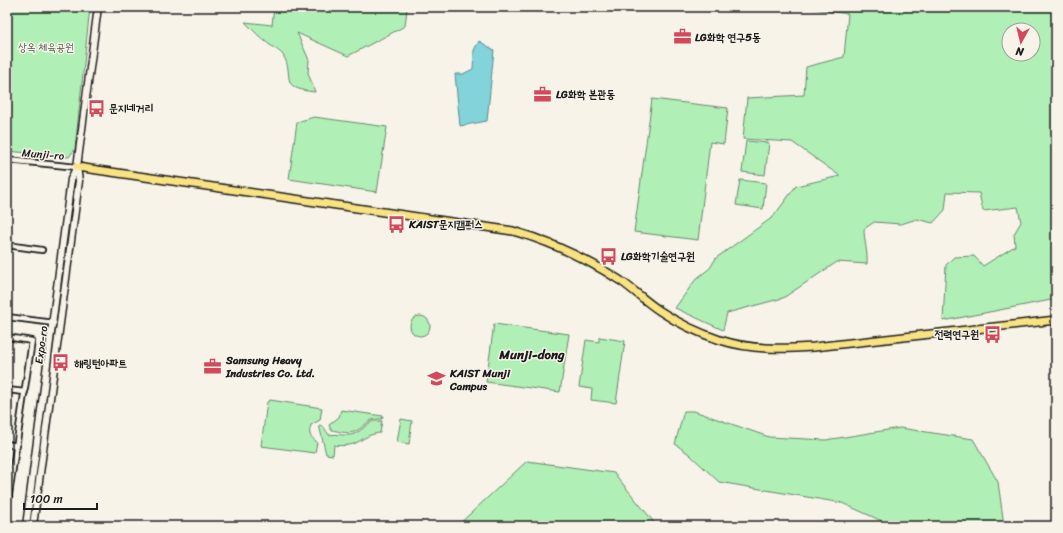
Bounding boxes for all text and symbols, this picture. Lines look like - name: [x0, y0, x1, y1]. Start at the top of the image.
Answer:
- north arrow: [1001, 22, 1041, 62]
- office icon: LG화학 연구5동: [672, 27, 692, 47]
- place label: LG화학 연구5동: [695, 28, 761, 47]
- park label: 상옥 체육공원: [18, 38, 74, 57]
- text: N: [1014, 41, 1026, 61]
- office icon: LG화학 본관동: [533, 84, 553, 104]
- place label: LG화학 본관동: [556, 85, 615, 104]
- bus stop icon: 문지네거리: [86, 98, 106, 118]
- place label: 문지네거리: [109, 99, 153, 118]
- street label: Munji-ro: [21, 143, 65, 166]
- bus stop icon: KAIST문지캠퍼스: [386, 214, 406, 234]
- place label: KAIST문지캠퍼스: [408, 215, 483, 234]
- bus stop icon: LG화학기술연구원: [598, 246, 618, 266]
- place label: LG화학기술연구원: [621, 247, 695, 266]
- street label: Expo-ro: [29, 324, 54, 365]
- bus stop icon: 전력연구원: [982, 324, 1002, 344]
- place label: 전력연구원: [934, 325, 979, 344]
- district label: Munji-dong: [498, 343, 565, 366]
- place label: Samsung Heavy Industries Co. Ltd.: [225, 351, 315, 383]
- bus stop icon: 해링턴아파트: [51, 353, 71, 373]
- place label: 해링턴아파트: [74, 354, 127, 373]
- office icon: Samsung Heavy Industries Co. Ltd.: [203, 356, 223, 376]
- place label: KAIST Munji Campus: [449, 364, 511, 396]
- school or university icon: KAIST Munji Campus: [427, 369, 447, 389]
- scale bar: [24, 485, 97, 511]
- text: 100 m: [30, 488, 63, 510]

